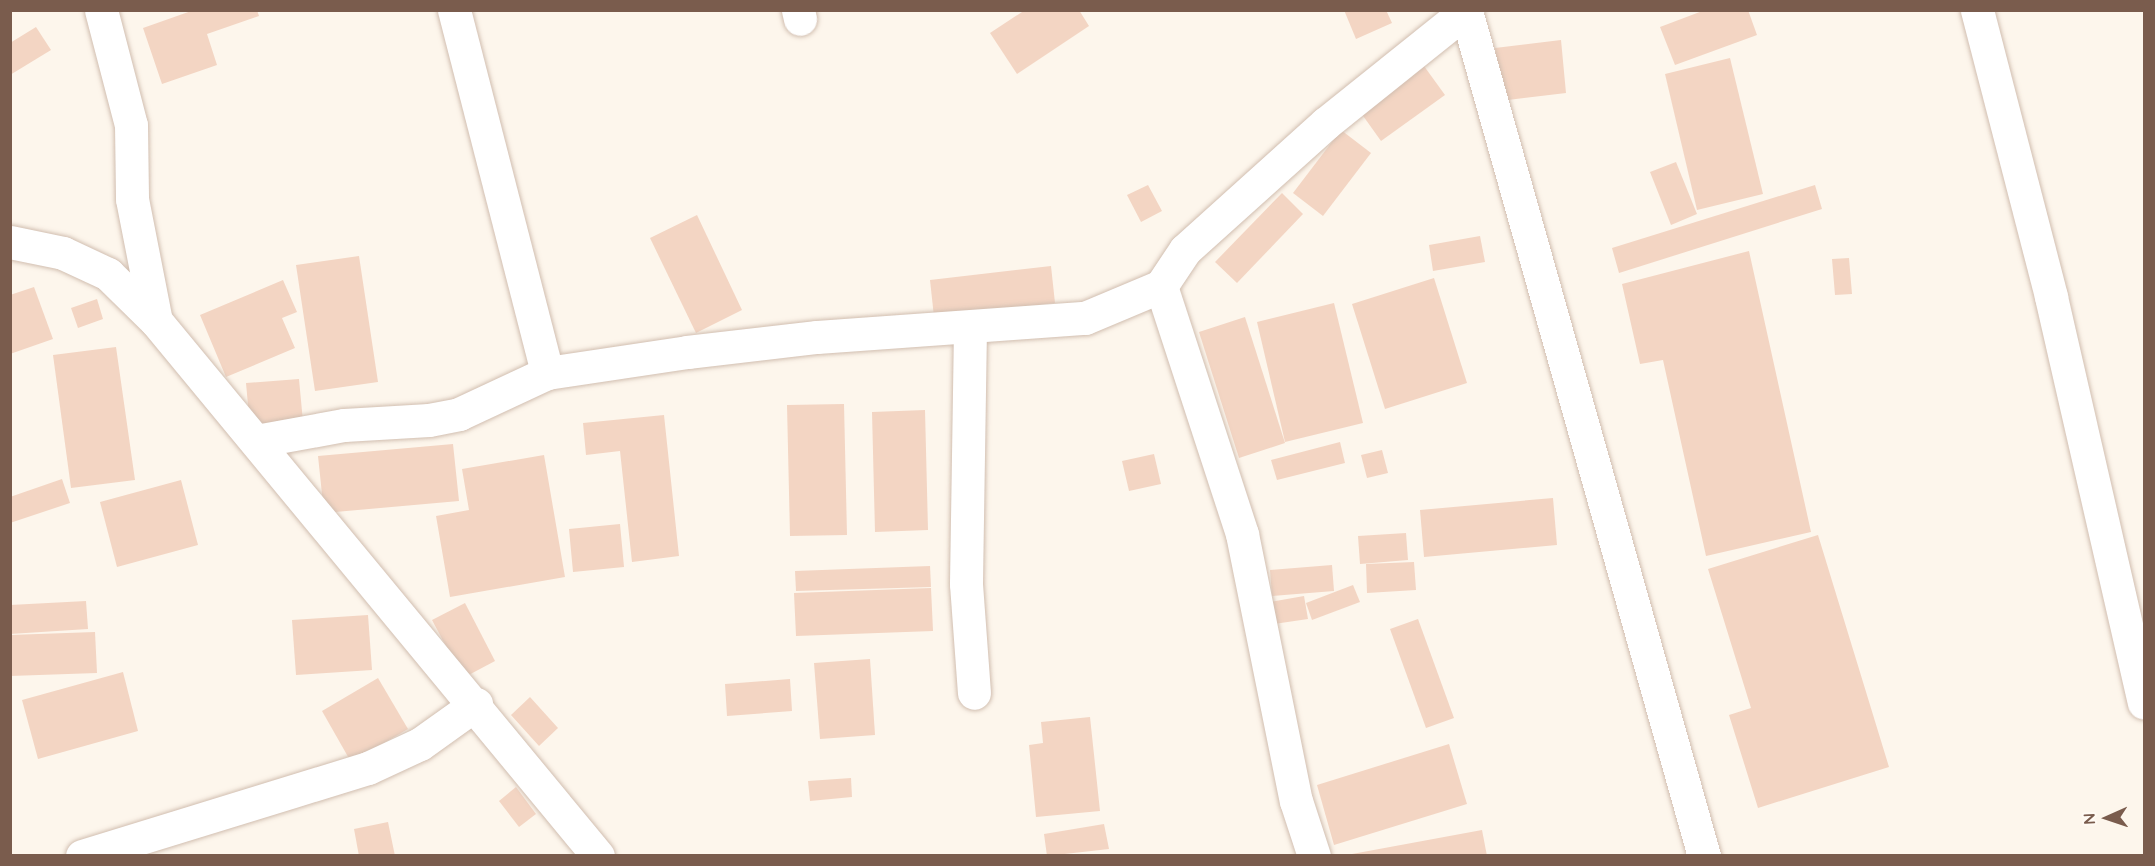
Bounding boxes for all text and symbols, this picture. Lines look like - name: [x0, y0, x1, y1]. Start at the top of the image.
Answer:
- north arrow: [2077, 788, 2137, 848]
- text: N: [2079, 813, 2099, 825]

